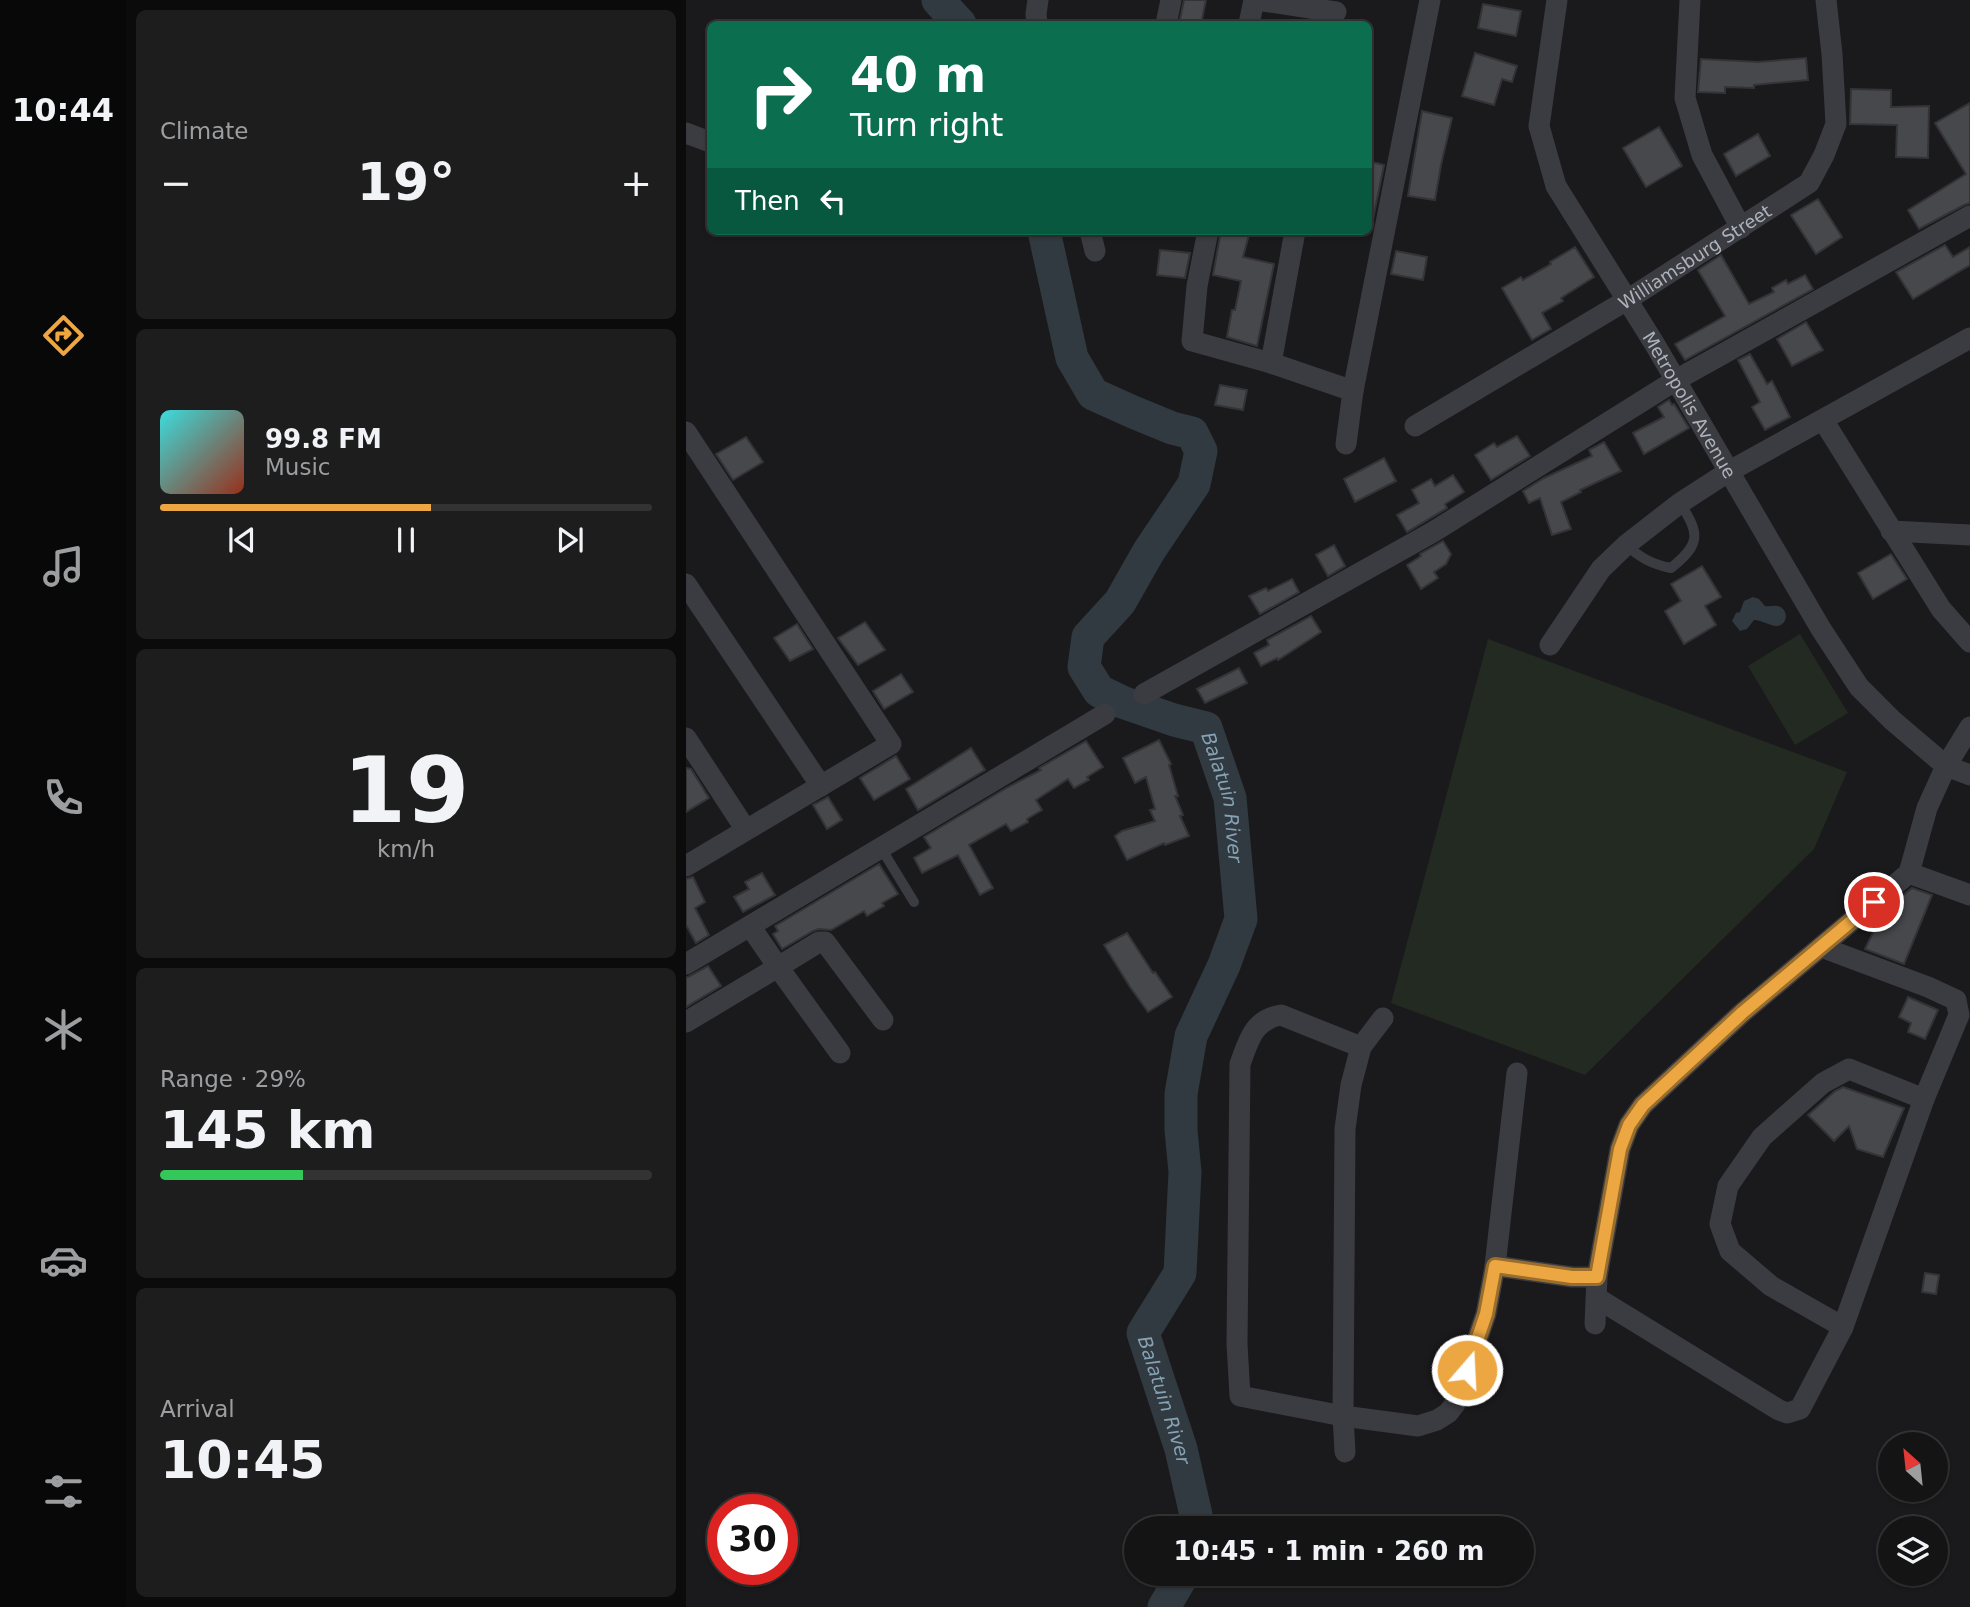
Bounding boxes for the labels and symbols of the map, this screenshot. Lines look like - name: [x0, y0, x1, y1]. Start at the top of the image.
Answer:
- street label: Williamsburg Street: [1614, 200, 1775, 313]
- street label: Metropolis Avenue: [1639, 327, 1741, 482]
- water label: Balatuin River: [1197, 729, 1247, 865]
- pin: [1844, 872, 1904, 932]
- water label: Balatuin River: [1134, 1333, 1195, 1467]
- position arrow: [1430, 1333, 1504, 1407]
- north arrow: [1878, 1432, 1948, 1502]
- speed limit sign: 30: [707, 1494, 798, 1585]

